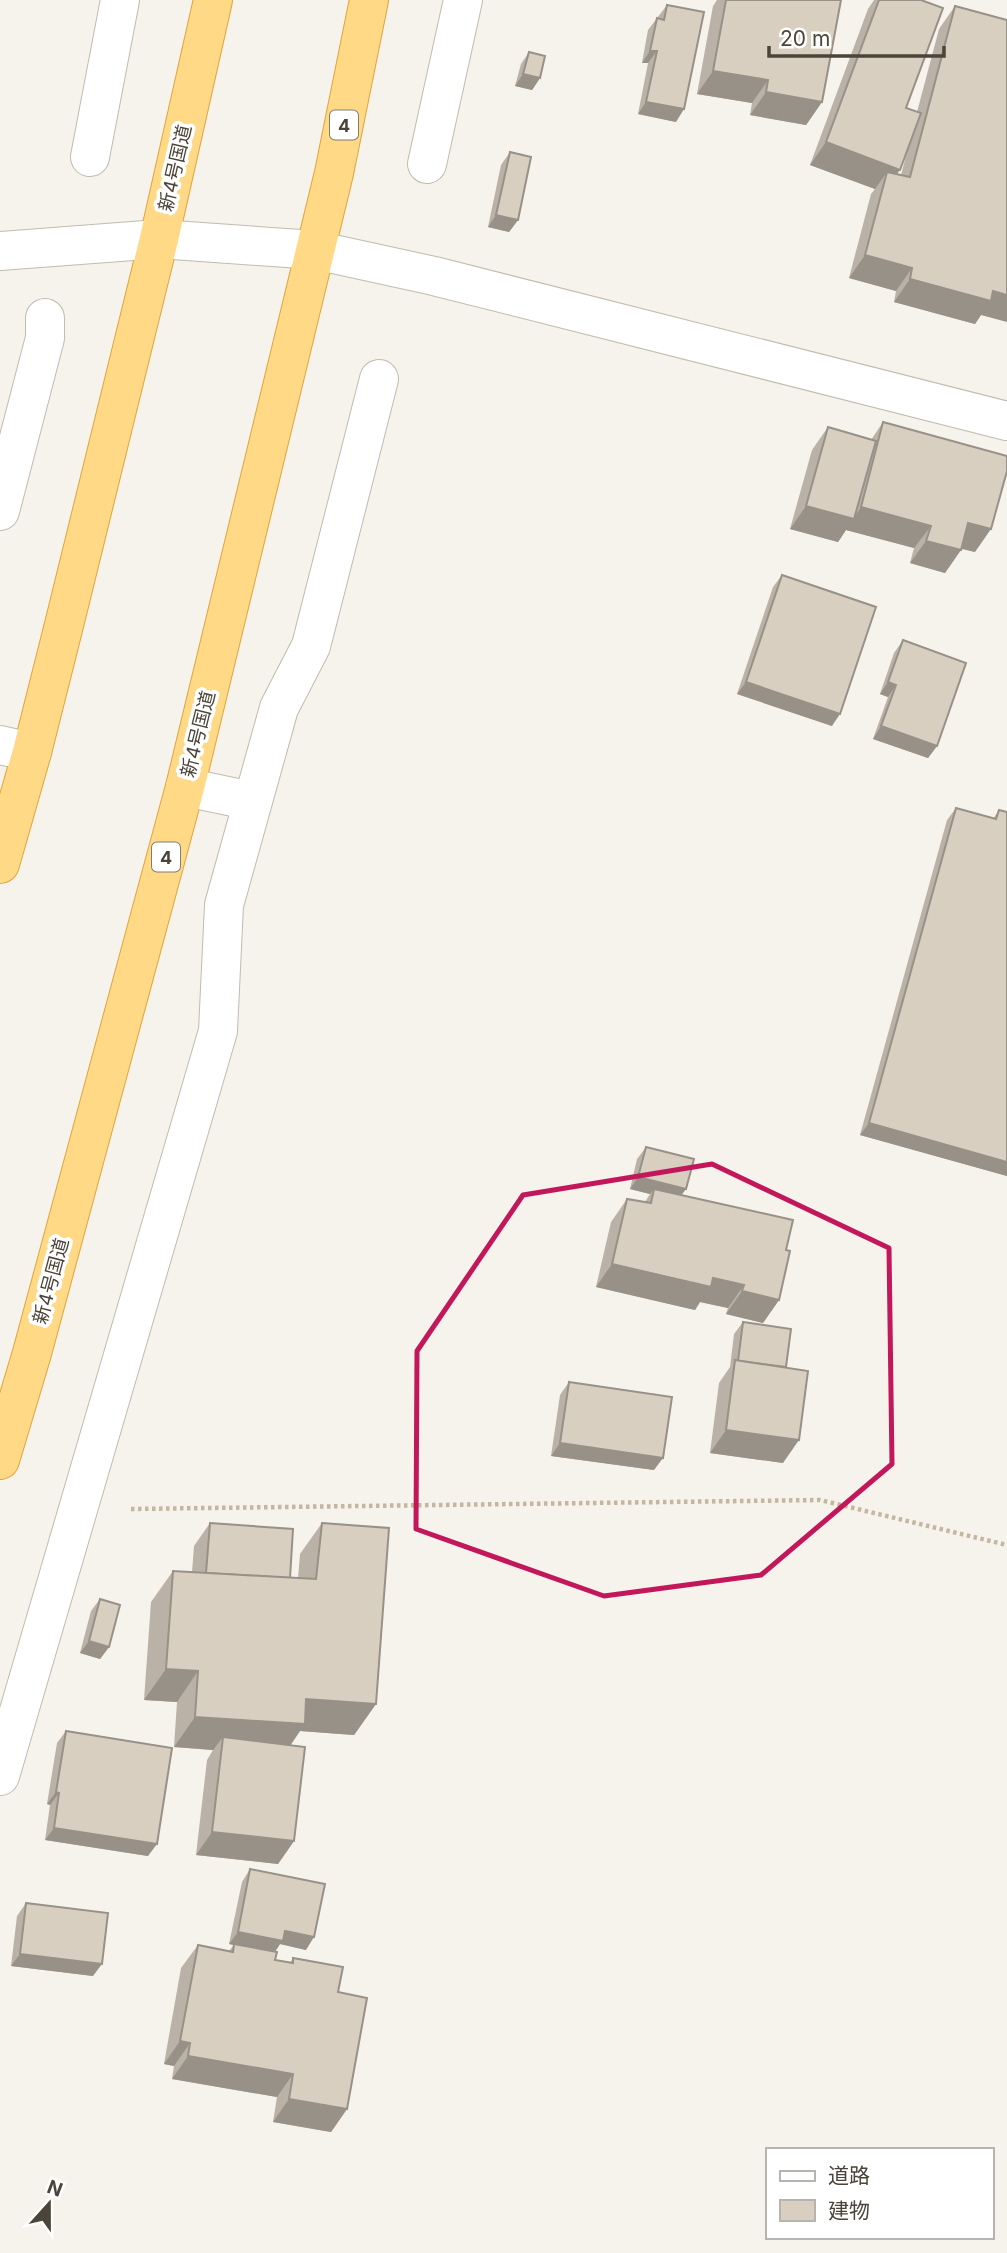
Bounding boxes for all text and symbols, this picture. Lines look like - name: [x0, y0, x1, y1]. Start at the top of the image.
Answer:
- scale bar: [769, 14, 944, 58]
- text: 20 m: [780, 26, 830, 51]
- road number: 4: [330, 110, 358, 140]
- street label: 新4号国道: [154, 122, 196, 214]
- street label: 新4号国道: [176, 688, 220, 780]
- road number: 4: [152, 842, 180, 872]
- street label: 新4号国道: [28, 1235, 74, 1327]
- legend: [766, 2148, 993, 2239]
- text: 道路: [828, 2163, 870, 2188]
- north arrow: [14, 2169, 84, 2239]
- text: N: [44, 2175, 66, 2202]
- text: 建物: [828, 2198, 870, 2223]

